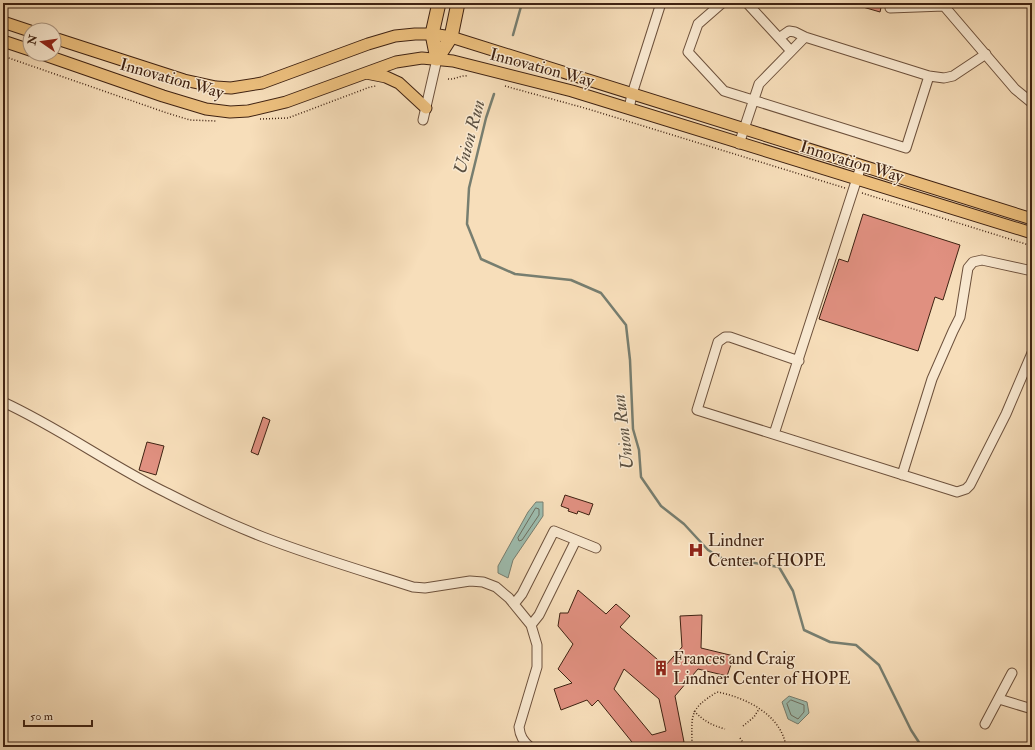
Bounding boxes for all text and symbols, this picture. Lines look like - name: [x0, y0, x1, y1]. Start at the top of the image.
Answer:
- north arrow: [22, 22, 62, 62]
- text: N: [25, 32, 40, 47]
- street label: Innovation Way: [487, 43, 597, 93]
- street label: Innovation Way: [117, 54, 227, 104]
- water label: Union Run: [449, 97, 490, 177]
- street label: Innovation Way: [797, 136, 907, 188]
- water label: Union Run: [607, 393, 640, 471]
- place label: Lindner Center of HOPE: [708, 530, 826, 571]
- hospital icon: Lindner Center of HOPE: [687, 541, 705, 559]
- place label: Frances and Craig Lindner Center of HOPE: [673, 648, 850, 689]
- building icon: Frances and Craig Lindner Center of HOPE: [652, 659, 670, 677]
- scale bar: [24, 702, 92, 728]
- text: 50 m: [30, 709, 54, 724]

